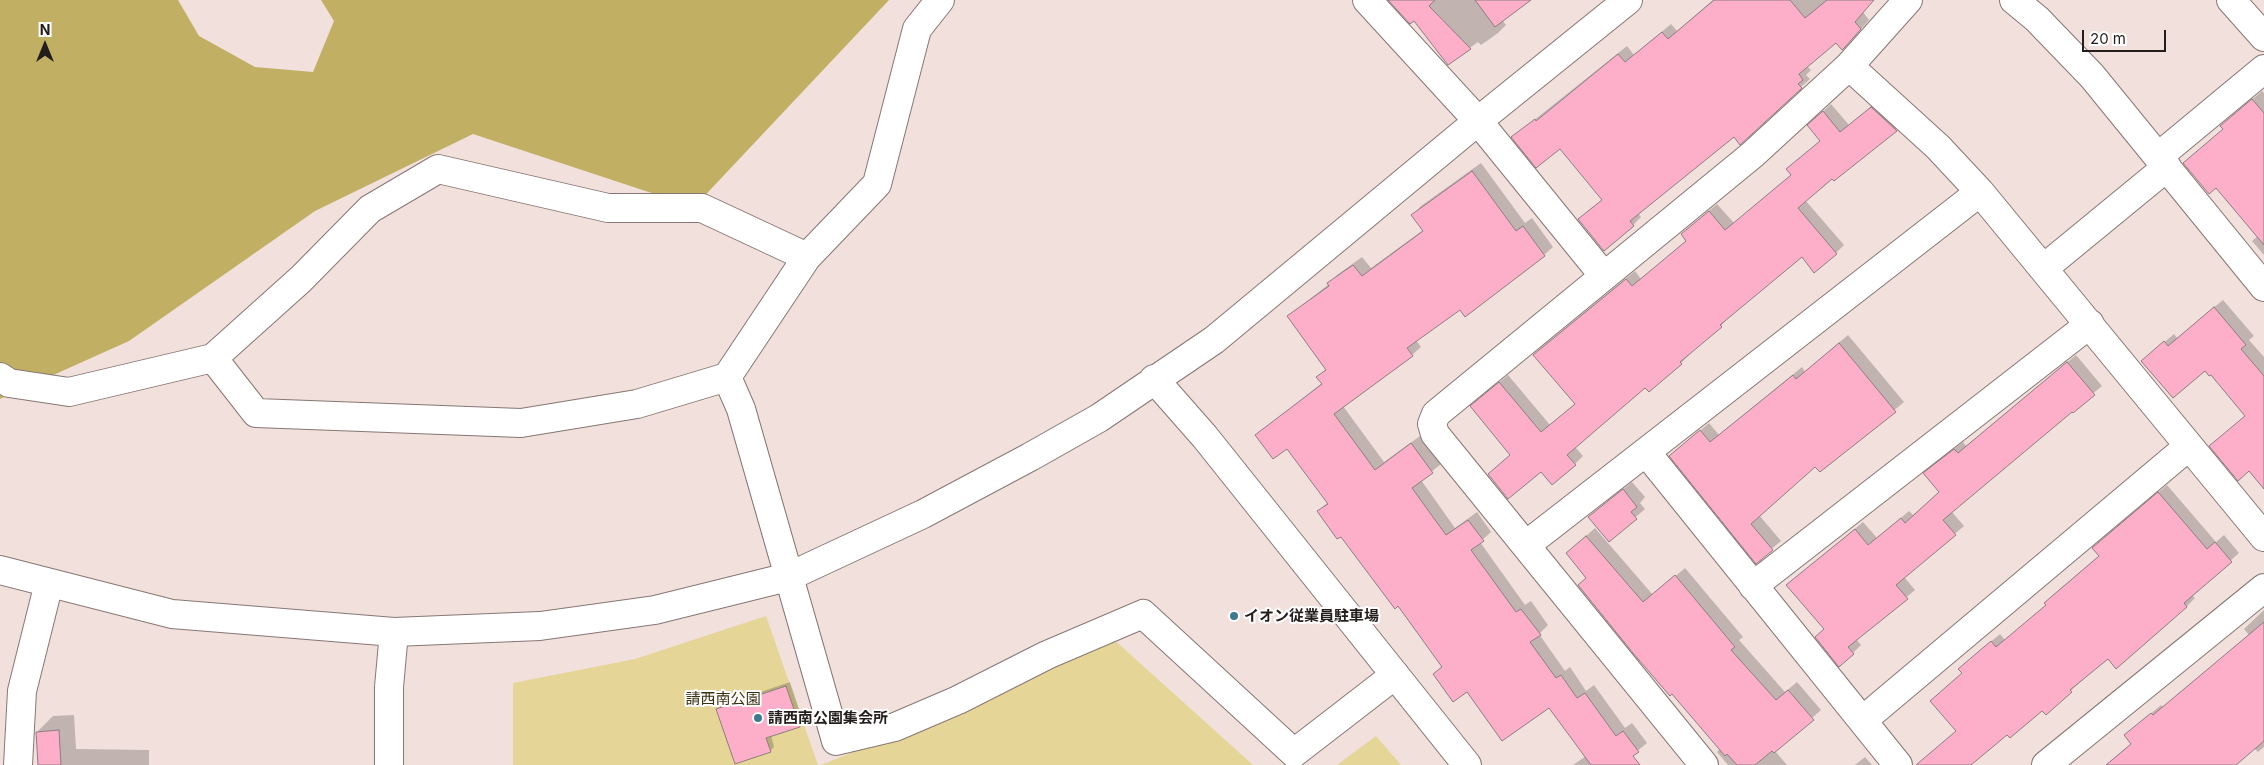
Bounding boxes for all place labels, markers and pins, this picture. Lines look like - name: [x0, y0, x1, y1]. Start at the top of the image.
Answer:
- place label: イオン従業員駐車場: [1244, 607, 1379, 625]
- marker: イオン従業員駐車場: [1228, 610, 1240, 622]
- place label: 請西南公園集会所: [768, 709, 888, 727]
- marker: 請西南公園集会所: [752, 712, 764, 724]

